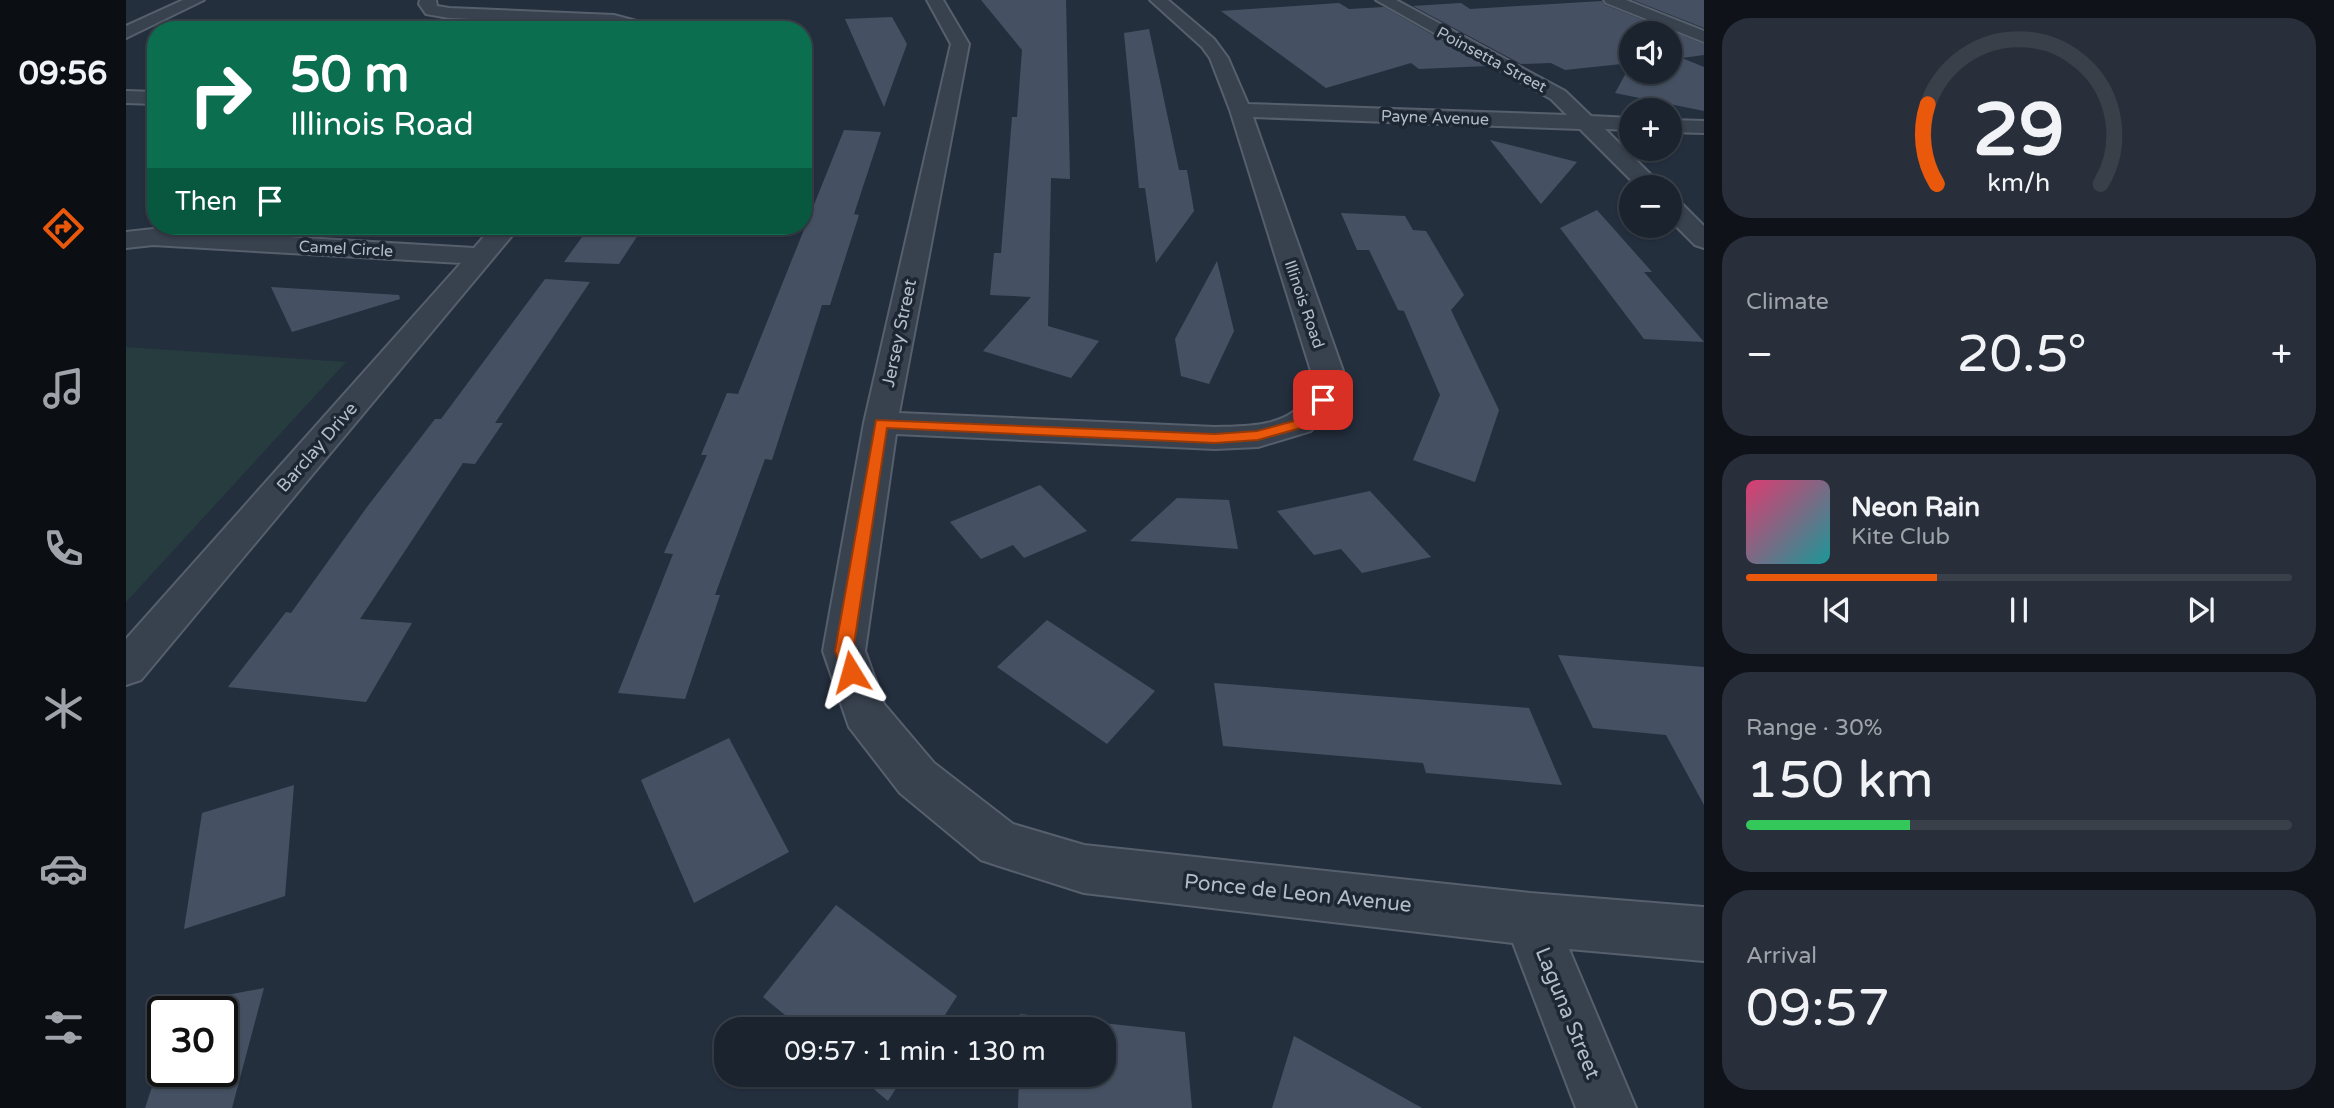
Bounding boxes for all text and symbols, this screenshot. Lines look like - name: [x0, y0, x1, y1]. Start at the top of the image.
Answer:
- map controls: [1619, 21, 1682, 238]
- button: sound: [1619, 21, 1682, 84]
- street label: Poinsetta Street: [1433, 22, 1550, 97]
- text: 50 m: [290, 46, 409, 105]
- icon: right: [175, 49, 266, 140]
- text: 09:56: [19, 55, 107, 93]
- text: 29: [1973, 87, 2065, 175]
- button: +: [1619, 98, 1682, 161]
- text: Illinois Road: [290, 106, 474, 144]
- street label: Payne Avenue: [1381, 106, 1489, 130]
- text: km/h: [1988, 168, 2050, 198]
- button: −: [1619, 175, 1682, 238]
- icon: arrive: [251, 182, 289, 220]
- text: Then: [175, 186, 237, 217]
- icon: directions: [39, 204, 88, 253]
- street label: Camel Circle: [298, 237, 394, 261]
- street label: Illinois Road: [1280, 258, 1328, 351]
- street label: Jersey Street: [877, 277, 921, 389]
- text: Climate: [1746, 288, 1829, 316]
- text: 20.5°: [1957, 323, 2087, 386]
- text: −: [1746, 332, 1773, 378]
- text: +: [2271, 332, 2292, 378]
- icon: music: [39, 364, 88, 413]
- pin: [1293, 370, 1353, 430]
- icon: arrive: [1304, 381, 1342, 419]
- street label: Barclay Drive: [272, 398, 362, 496]
- text: Neon Rain: [1851, 492, 1980, 523]
- text: Kite Club: [1851, 523, 1950, 551]
- icon: phone: [39, 524, 88, 573]
- icon: previous: [1818, 591, 1856, 629]
- icon: pause: [2000, 591, 2038, 629]
- icon: next: [2182, 591, 2220, 629]
- position arrow: [814, 635, 888, 709]
- icon: climate: [39, 684, 88, 733]
- text: Range · 30%: [1746, 714, 1882, 742]
- text: 150 km: [1746, 749, 1934, 812]
- icon: car: [39, 844, 88, 893]
- street label: Ponce de Leon Avenue: [1183, 869, 1413, 918]
- text: Arrival: [1746, 942, 1817, 970]
- street label: Laguna Street: [1530, 944, 1605, 1083]
- text: 09:57: [1746, 977, 1890, 1040]
- speed limit sign: 30: [147, 996, 238, 1087]
- icon: filters: [39, 1003, 88, 1052]
- text: 09:57 · 1 min · 130 m: [784, 1036, 1046, 1067]

